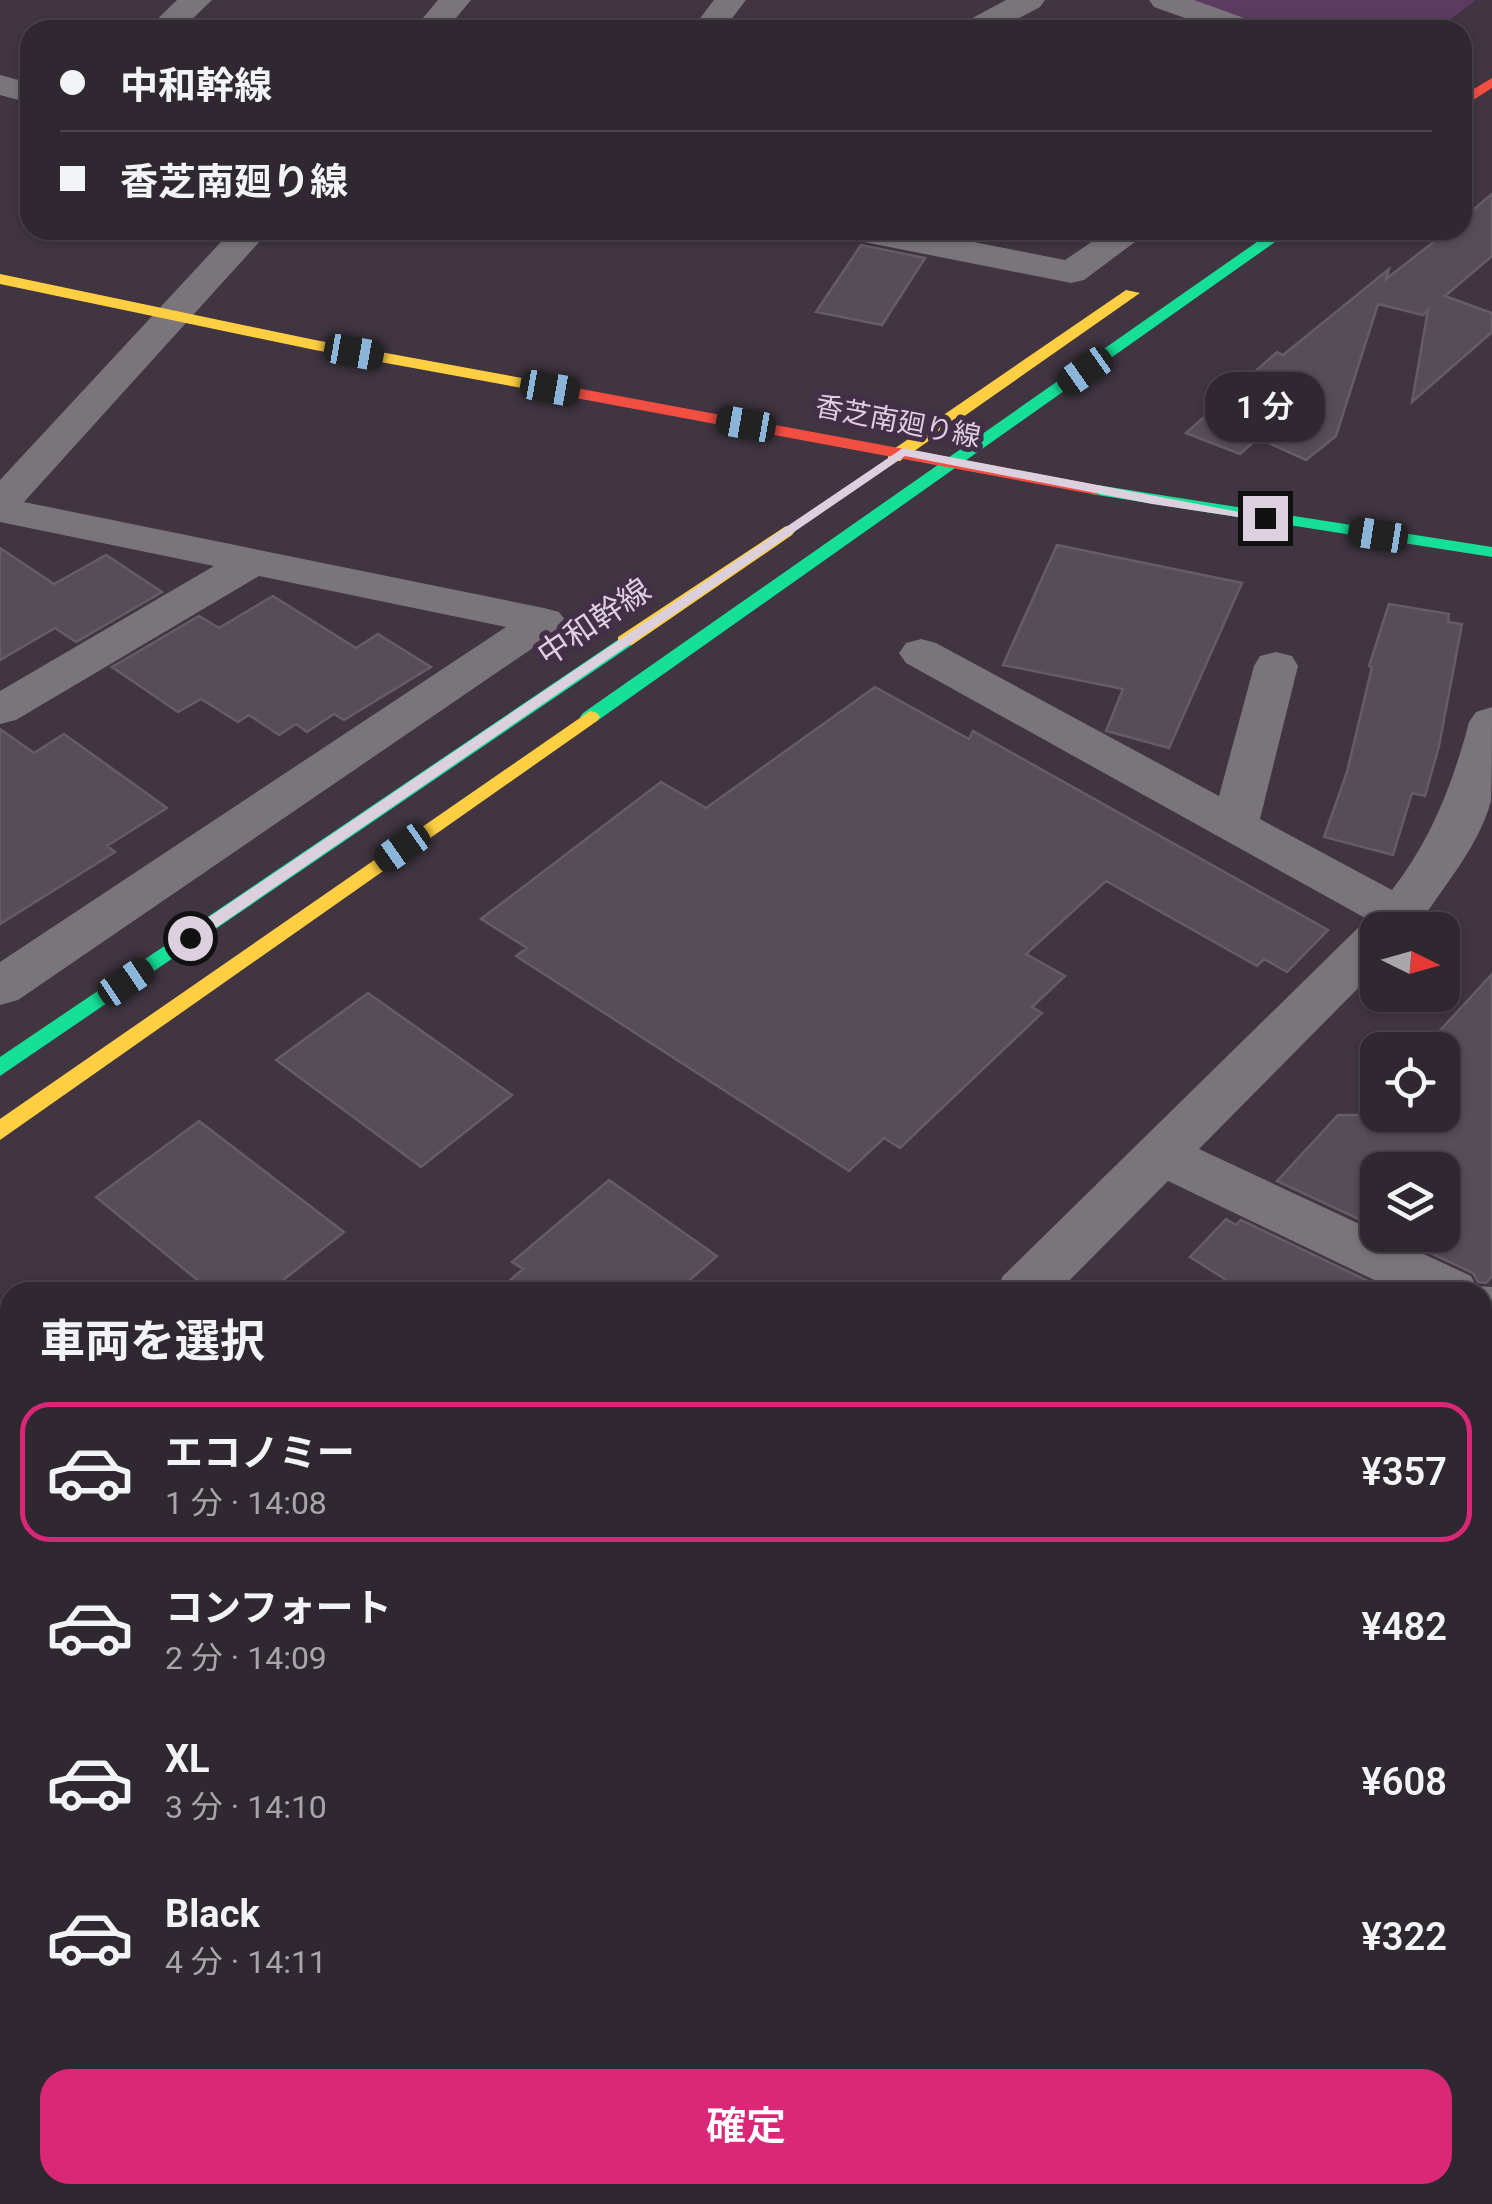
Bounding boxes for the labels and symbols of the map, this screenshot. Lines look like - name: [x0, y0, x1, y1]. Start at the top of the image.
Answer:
- car: [322, 332, 386, 372]
- car: [1052, 342, 1118, 400]
- car: [518, 368, 582, 408]
- callout: 1 分: [1205, 373, 1325, 443]
- street label: 香芝南廻り線: [812, 389, 984, 454]
- car: [714, 404, 778, 444]
- route end: [1243, 496, 1288, 541]
- car: [1346, 515, 1410, 555]
- street label: 中和幹線: [530, 570, 658, 674]
- car: [369, 819, 435, 877]
- north arrow: [1360, 912, 1460, 1012]
- route start: [168, 916, 213, 961]
- car: [93, 953, 159, 1011]

